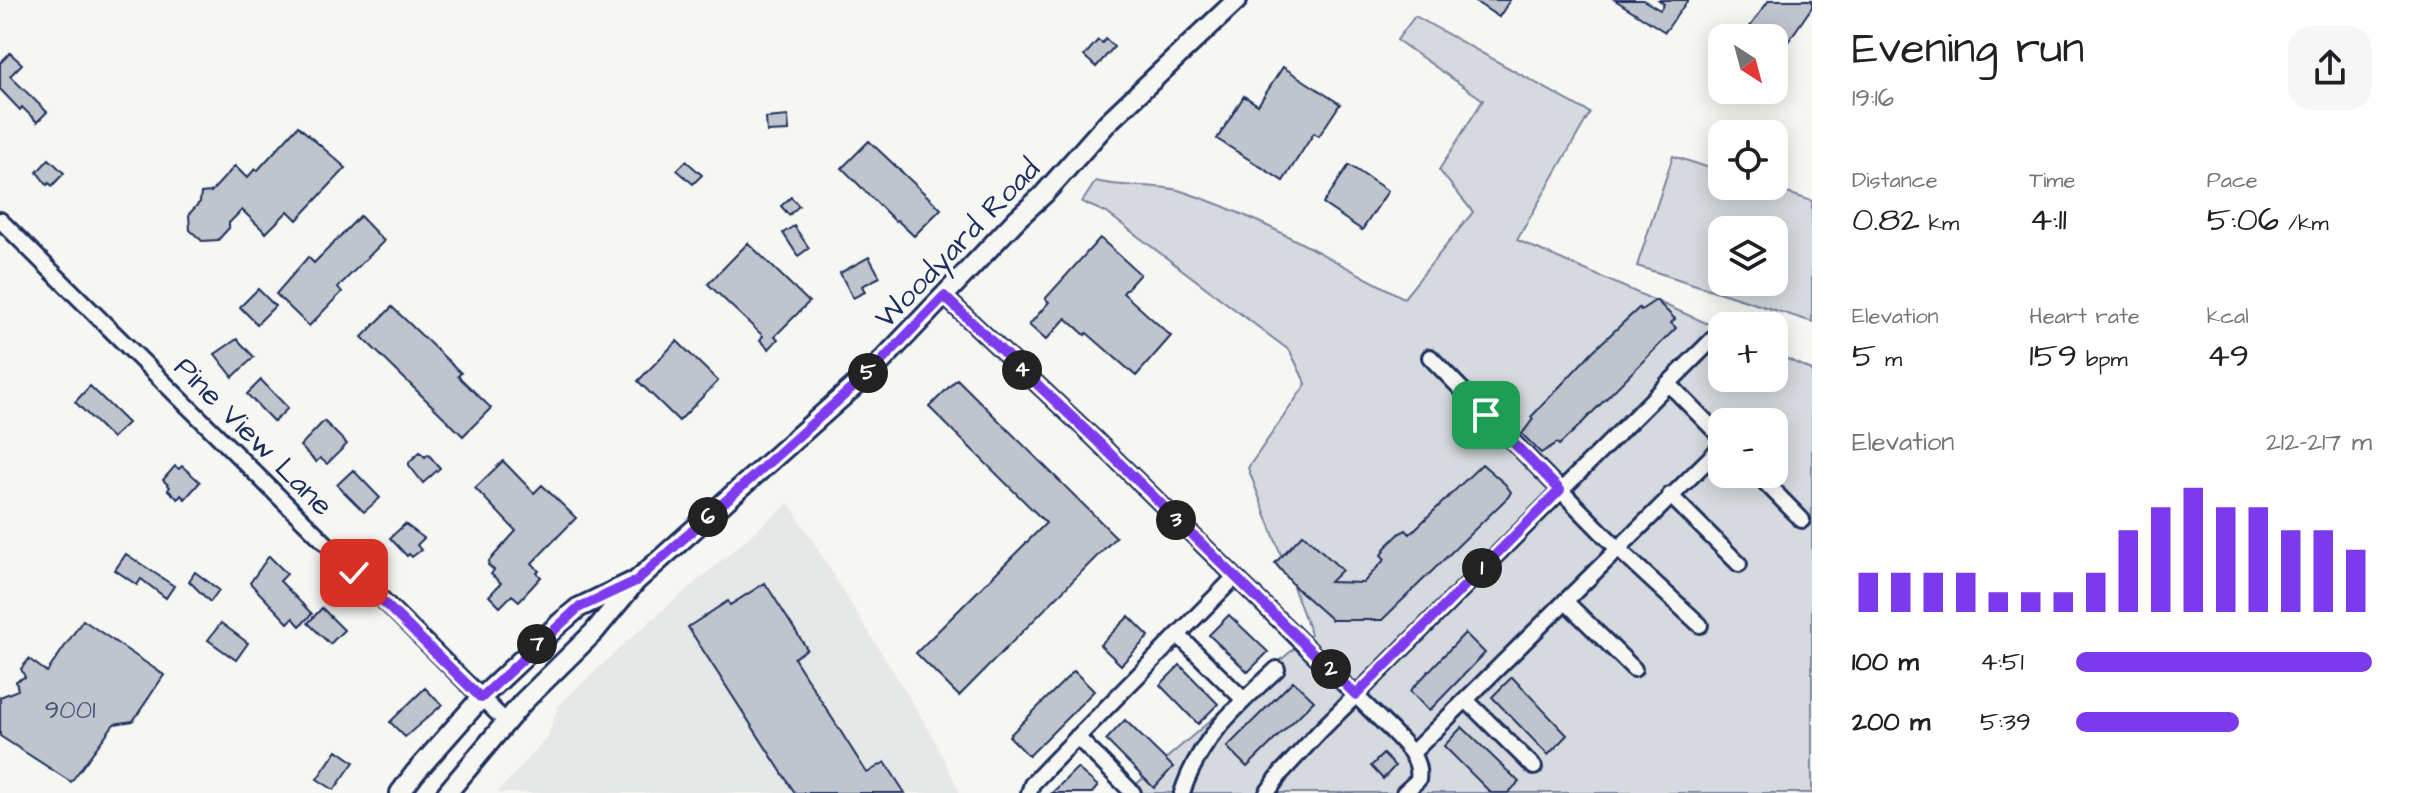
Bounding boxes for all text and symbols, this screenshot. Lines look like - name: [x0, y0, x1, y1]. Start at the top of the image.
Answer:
- text: Evening run: [1852, 19, 2084, 80]
- north arrow: [1708, 24, 1788, 104]
- map controls: [1708, 24, 1788, 488]
- button: share: [2288, 26, 2372, 110]
- text: 19:16: [1852, 80, 1894, 116]
- button: locate: [1708, 120, 1788, 200]
- street label: Woodyard Road: [866, 149, 1051, 339]
- text: Distance: [1852, 165, 1938, 196]
- text: Time: [2029, 165, 2075, 196]
- text: Pace: [2207, 165, 2258, 196]
- text: 0.82: [1852, 196, 1920, 244]
- text: 4:11: [2029, 196, 2067, 244]
- text: 5:06: [2207, 196, 2279, 244]
- text: km: [1920, 208, 1959, 239]
- text: /km: [2279, 208, 2329, 239]
- button: layers: [1708, 216, 1788, 296]
- text: Elevation: [1852, 301, 1939, 332]
- text: Heart rate: [2029, 301, 2140, 332]
- text: kcal: [2207, 301, 2249, 332]
- button: +: [1708, 312, 1788, 392]
- text: 5: [1852, 332, 1876, 380]
- text: 159: [2029, 332, 2077, 380]
- text: 49: [2207, 332, 2249, 380]
- text: m: [1876, 344, 1902, 375]
- text: bpm: [2077, 344, 2128, 375]
- street label: Pine View Lane: [164, 348, 342, 526]
- pin: 4: [1002, 350, 1042, 390]
- pin: 5: [848, 353, 888, 393]
- text: 4: [1015, 354, 1029, 385]
- text: 5: [860, 357, 876, 388]
- pin: [1452, 381, 1520, 449]
- icon: arrive: [1464, 393, 1508, 437]
- button: −: [1708, 408, 1788, 488]
- text: Elevation: [1852, 424, 1954, 460]
- text: 212–217 m: [2266, 424, 2372, 460]
- pin: 6: [688, 497, 728, 537]
- pin: 3: [1156, 500, 1196, 540]
- text: 6: [701, 501, 715, 532]
- text: 3: [1170, 504, 1182, 535]
- pin: [320, 539, 388, 607]
- pin: 1: [1462, 548, 1502, 588]
- icon: check: [332, 551, 376, 595]
- text: 1: [1481, 552, 1483, 583]
- pin: 7: [517, 624, 557, 664]
- text: 7: [530, 628, 544, 659]
- text: 100 m: [1852, 644, 1919, 680]
- text: 4:51: [1980, 644, 2024, 680]
- pin: 2: [1311, 649, 1351, 689]
- text: 2: [1325, 653, 1337, 684]
- house number: 9001: [45, 692, 95, 728]
- text: 200 m: [1852, 704, 1930, 740]
- text: 5:39: [1980, 704, 2031, 740]

